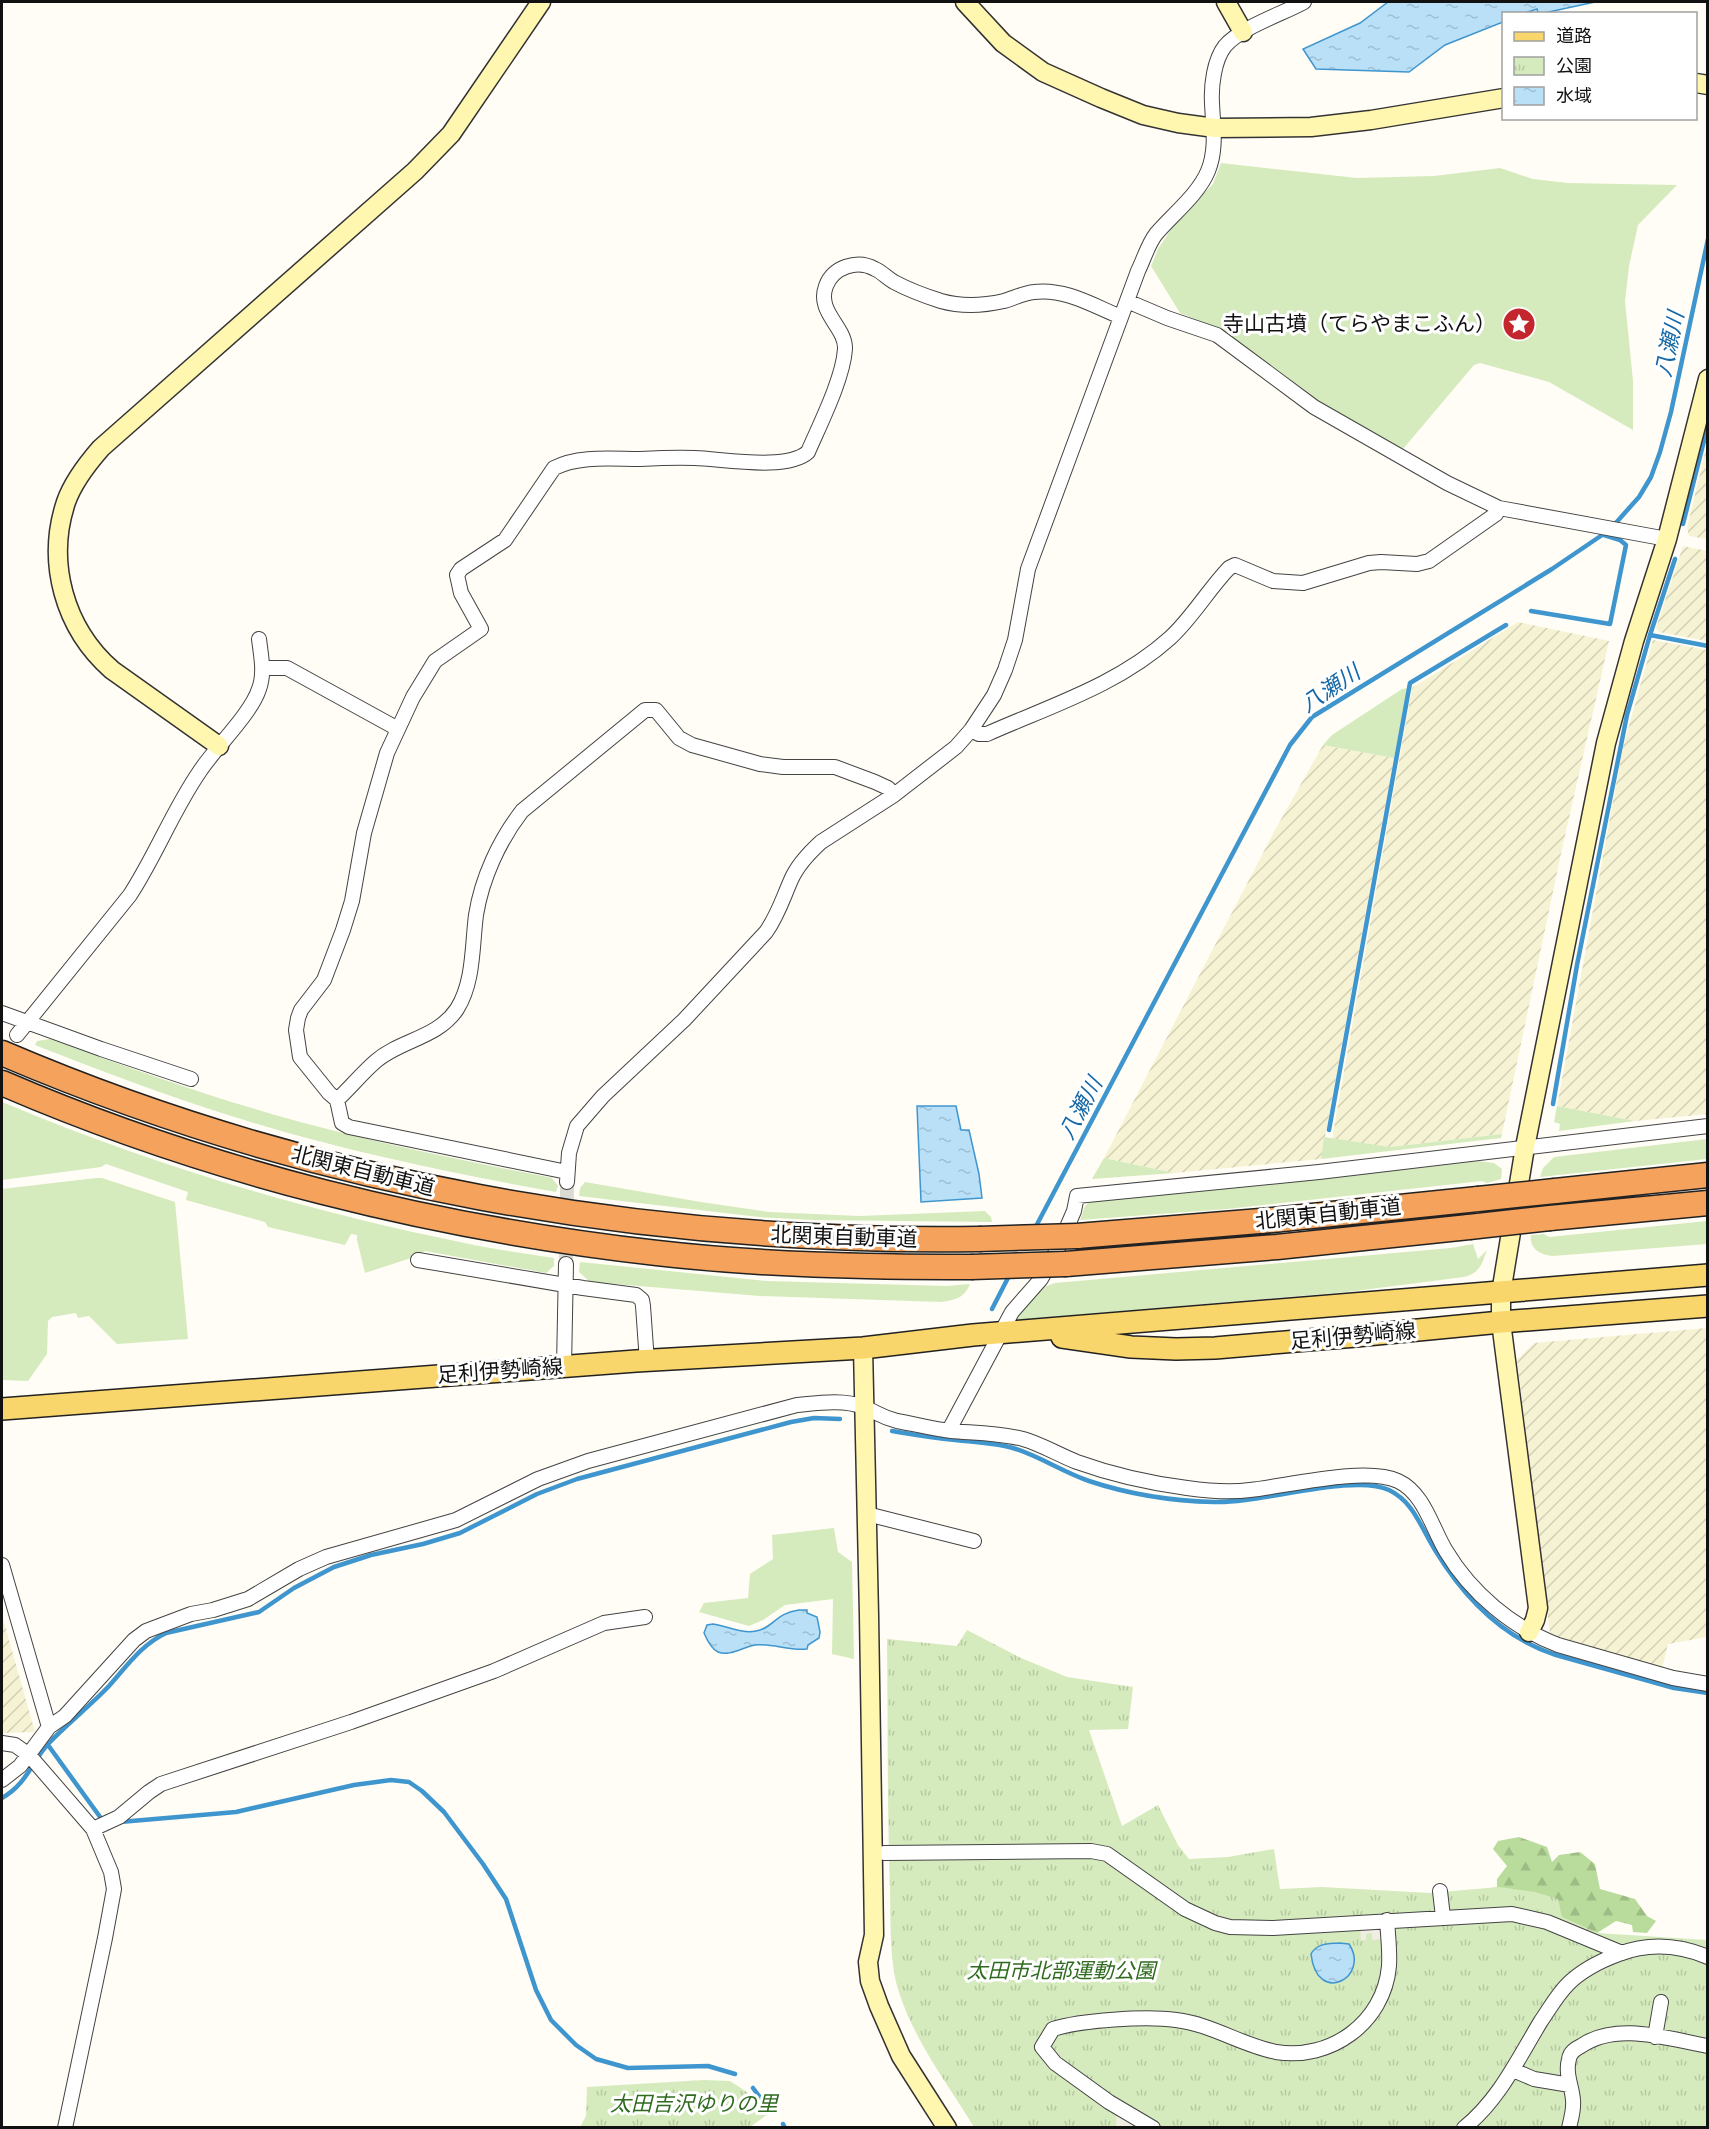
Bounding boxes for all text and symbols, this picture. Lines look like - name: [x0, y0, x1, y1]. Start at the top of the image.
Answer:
- legend: [1502, 12, 1697, 120]
- text: 道路: [1556, 25, 1592, 47]
- text: 公園: [1556, 55, 1592, 77]
- text: 水域: [1556, 85, 1592, 107]
- place icon: 寺山古墳（てらやまこふん）: [1501, 306, 1537, 342]
- water label: 八瀬川: [1649, 307, 1690, 379]
- place label: 寺山古墳（てらやまこふん）: [1223, 311, 1496, 336]
- water label: 八瀬川: [1295, 658, 1367, 718]
- water label: 八瀬川: [1053, 1071, 1109, 1144]
- street label: 北関東自動車道: [289, 1141, 437, 1200]
- street label: 北関東自動車道: [1254, 1193, 1402, 1234]
- street label: 北関東自動車道: [770, 1221, 918, 1252]
- street label: 足利伊勢崎線: [1289, 1318, 1417, 1353]
- street label: 足利伊勢崎線: [436, 1354, 564, 1387]
- park label: 太田市北部運動公園: [967, 1958, 1158, 1983]
- park label: 太田吉沢ゆりの里: [610, 2091, 780, 2116]

